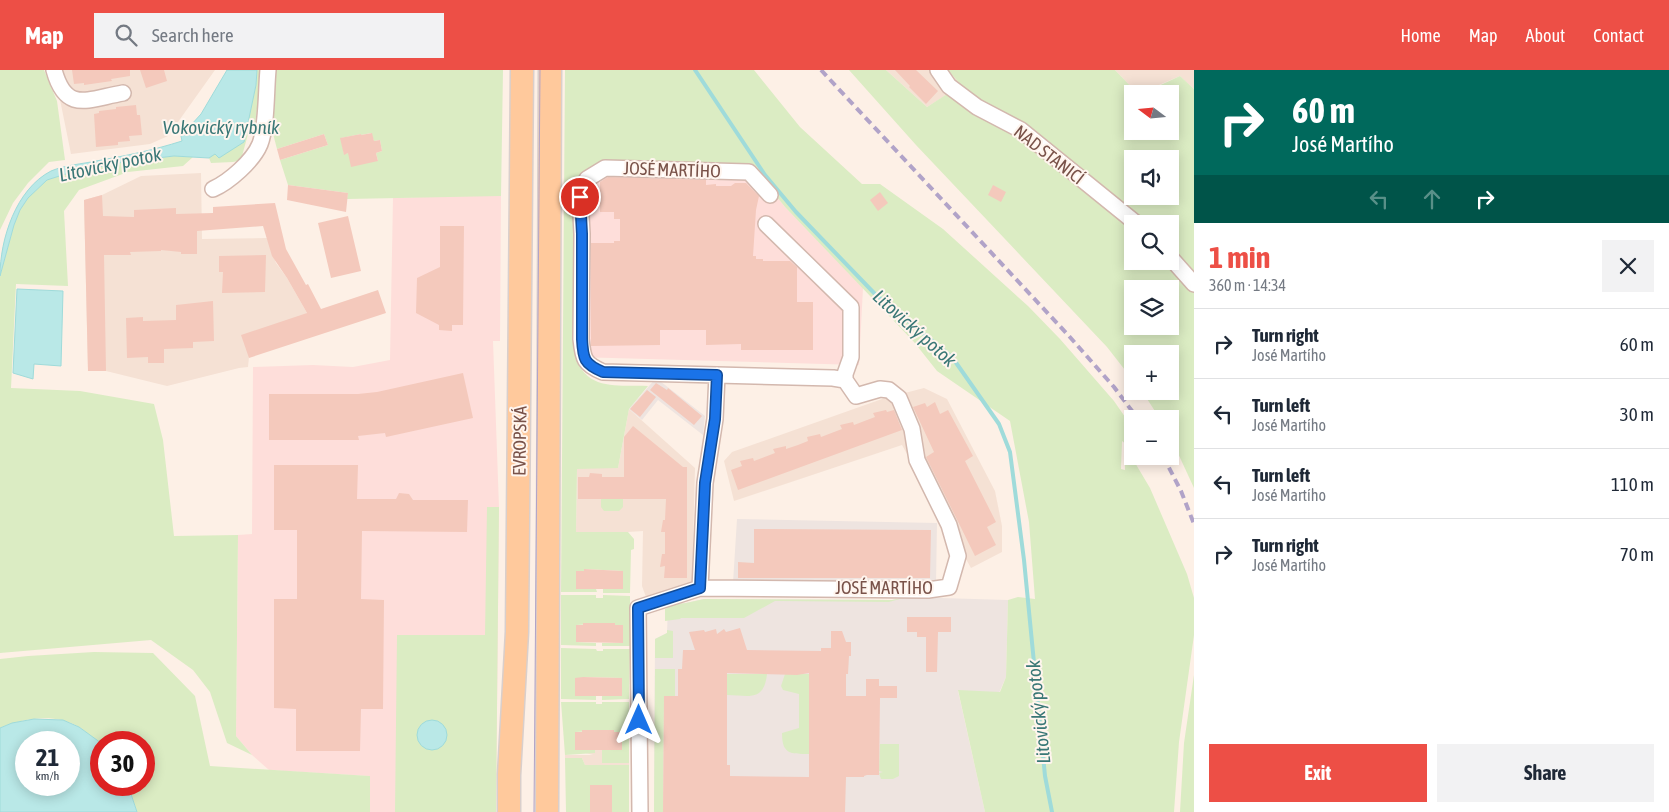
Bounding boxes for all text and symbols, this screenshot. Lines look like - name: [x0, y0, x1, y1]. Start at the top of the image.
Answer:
- search box: [94, 13, 444, 58]
- icon: search: [112, 21, 140, 49]
- text: Map: [25, 22, 64, 49]
- text: Search here: [152, 24, 234, 46]
- text: Home: [1401, 25, 1441, 46]
- text: Map: [1469, 25, 1498, 46]
- text: About: [1526, 25, 1565, 46]
- text: Contact: [1593, 25, 1644, 46]
- north arrow: [1124, 85, 1179, 140]
- map controls: [1124, 85, 1179, 465]
- icon: right: [1209, 90, 1274, 155]
- text: 60 m: [1292, 90, 1355, 130]
- water label: Vokovický rybník: [163, 116, 280, 138]
- street label: NAD STANICÍ: [1010, 121, 1089, 189]
- text: José Martího: [1292, 131, 1394, 157]
- water label: Litovický potok: [57, 142, 164, 186]
- button: sound: [1124, 150, 1179, 205]
- street label: JOSÉ MARTÍHO: [623, 157, 721, 182]
- pin: [559, 176, 601, 218]
- icon: arrive: [566, 183, 594, 211]
- icon: left: [1365, 185, 1393, 213]
- icon: ahead: [1418, 185, 1446, 213]
- icon: right: [1471, 185, 1499, 213]
- button: search: [1124, 215, 1179, 270]
- text: 1 min: [1209, 240, 1270, 274]
- button: close: [1602, 240, 1654, 292]
- text: 360 m · 14:34: [1209, 276, 1286, 294]
- button: layers: [1124, 280, 1179, 335]
- water label: Litovický potok: [869, 285, 962, 371]
- text: Turn right: [1252, 324, 1319, 346]
- icon: right: [1209, 330, 1237, 358]
- text: 60 m: [1620, 333, 1654, 355]
- button: +: [1124, 345, 1179, 400]
- text: José Martího: [1252, 346, 1326, 364]
- text: Turn left: [1252, 394, 1310, 416]
- icon: left: [1209, 400, 1237, 428]
- text: 30 m: [1620, 403, 1654, 425]
- street label: EVROPSKÁ: [508, 406, 531, 476]
- button: −: [1124, 410, 1179, 465]
- text: José Martího: [1252, 416, 1326, 434]
- text: Turn left: [1252, 464, 1310, 486]
- icon: left: [1209, 470, 1237, 498]
- text: 110 m: [1611, 473, 1654, 495]
- text: José Martího: [1252, 486, 1326, 504]
- text: Turn right: [1252, 534, 1319, 556]
- icon: right: [1209, 540, 1237, 568]
- text: 70 m: [1620, 543, 1654, 565]
- text: José Martího: [1252, 556, 1326, 574]
- street label: JOSÉ MARTÍHO: [835, 577, 933, 598]
- water label: Litovický potok: [1022, 658, 1054, 765]
- position arrow: [612, 693, 664, 745]
- speed limit sign: 30: [90, 731, 155, 796]
- text: 21: [36, 743, 59, 771]
- button: Exit: [1209, 744, 1427, 802]
- button: Share: [1437, 744, 1654, 802]
- text: km/h: [36, 769, 59, 783]

